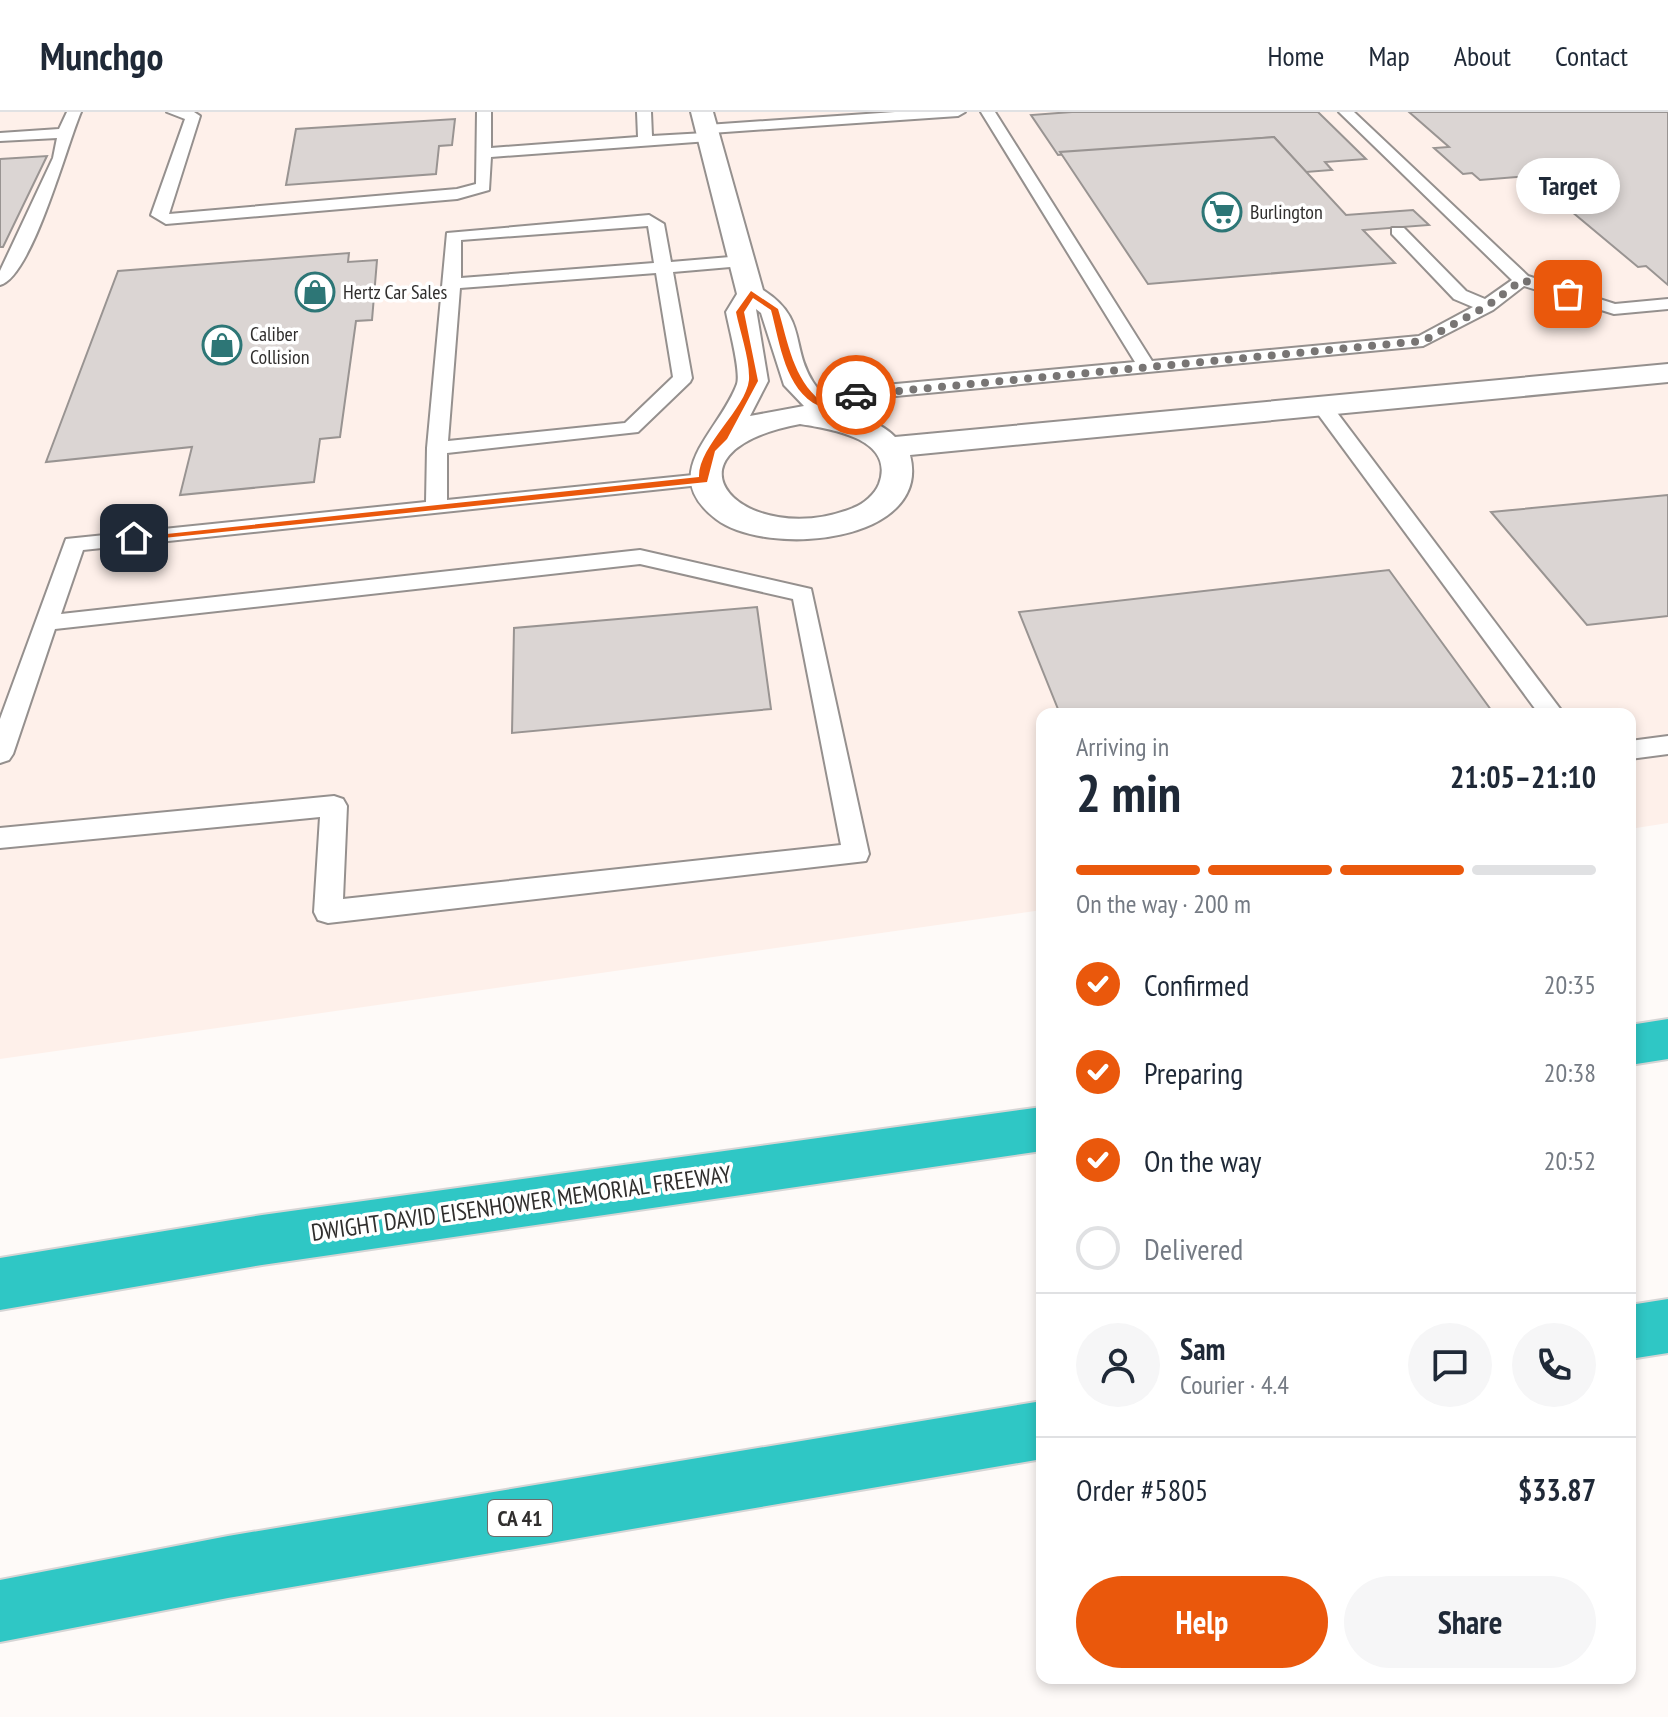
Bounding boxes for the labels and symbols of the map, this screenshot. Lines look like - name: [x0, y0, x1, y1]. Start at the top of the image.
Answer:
- callout: Target: [1516, 158, 1620, 214]
- supermarket icon: Burlington: [1201, 191, 1243, 233]
- place label: Burlington: [1250, 199, 1323, 225]
- pin: [1534, 260, 1602, 328]
- shop icon: Hertz Car Sales: [294, 271, 336, 313]
- place label: Hertz Car Sales: [343, 279, 447, 305]
- place label: Caliber Collision: [250, 321, 309, 370]
- shop icon: Caliber Collision: [201, 324, 243, 366]
- courier: [816, 355, 896, 435]
- pin: [100, 504, 168, 572]
- street label: DWIGHT DAVID EISENHOWER MEMORIAL FREEWAY: [309, 1158, 733, 1248]
- road number: CA 41: [488, 1500, 552, 1536]

